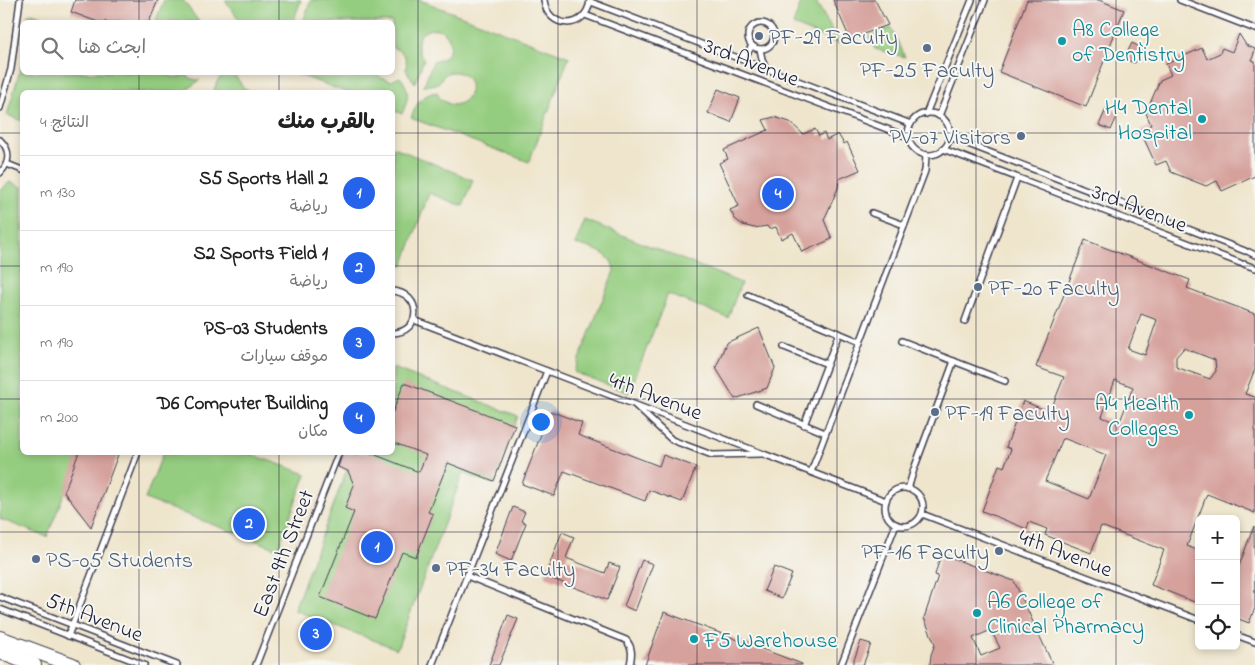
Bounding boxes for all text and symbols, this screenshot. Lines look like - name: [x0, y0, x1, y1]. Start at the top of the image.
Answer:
- place label: A8 College of Dentistry: [1072, 15, 1185, 73]
- search box: [20, 20, 395, 75]
- place label: PF-29 Faculty: [769, 23, 898, 56]
- marker: PF-29 Faculty: [753, 30, 765, 42]
- street label: 3rd Avenue: [699, 31, 803, 97]
- icon: search: [38, 34, 66, 62]
- text: ابحث هنا: [78, 35, 146, 62]
- marker: A8 College of Dentistry: [1056, 35, 1068, 47]
- marker: PF-25 Faculty: [921, 42, 933, 54]
- place label: PF-25 Faculty: [860, 56, 994, 89]
- place label: H4 Dental Hospital: [1105, 93, 1192, 150]
- text: بالقرب منك: [278, 108, 375, 138]
- text: النتائج: 4: [40, 111, 89, 135]
- marker: H4 Dental Hospital: [1196, 113, 1208, 125]
- place label: PV-07 Visitors: [890, 123, 1011, 155]
- marker: PV-07 Visitors: [1015, 130, 1027, 142]
- text: S5 Sports Hall 2: [199, 166, 328, 193]
- pin: 4: [762, 175, 794, 213]
- street label: 3rd Avenue: [1087, 177, 1191, 243]
- text: 130 m: [40, 181, 75, 205]
- text: 1: [356, 181, 362, 205]
- text: رياضة: [290, 195, 328, 219]
- text: S2 Sports Field 1: [194, 241, 328, 268]
- text: 190 m: [40, 256, 73, 280]
- text: 2: [355, 256, 363, 280]
- text: رياضة: [290, 270, 328, 294]
- place label: PF-20 Faculty: [988, 274, 1120, 307]
- marker: PF-20 Faculty: [972, 281, 984, 293]
- text: PS-03 Students: [204, 316, 328, 343]
- text: 190 m: [40, 331, 73, 355]
- text: 3: [356, 331, 362, 355]
- text: موقف سيارات: [241, 345, 328, 369]
- street label: 4th Avenue: [603, 365, 707, 430]
- place label: A4 Health Colleges: [1095, 389, 1179, 447]
- text: D6 Computer Building: [157, 391, 328, 418]
- place label: PF-19 Faculty: [945, 399, 1070, 432]
- text: 200 m: [40, 406, 78, 430]
- text: 4: [356, 406, 362, 430]
- marker: PF-19 Faculty: [929, 406, 941, 418]
- your location: [528, 409, 554, 435]
- marker: A4 Health Colleges: [1183, 409, 1195, 421]
- text: مكان: [298, 420, 328, 444]
- street label: East 9th Street: [246, 485, 324, 623]
- pin: 2: [233, 505, 265, 543]
- map controls: [1195, 515, 1240, 650]
- button: +: [1195, 515, 1240, 560]
- street label: 4th Avenue: [1013, 522, 1117, 587]
- pin: 1: [361, 528, 393, 566]
- place label: PF-16 Faculty: [861, 538, 989, 571]
- marker: PF-16 Faculty: [993, 545, 1005, 557]
- place label: PS-05 Students: [46, 546, 193, 578]
- marker: PS-05 Students: [30, 553, 42, 565]
- place label: PF-34 Faculty: [446, 555, 575, 588]
- button: −: [1195, 560, 1240, 605]
- marker: PF-34 Faculty: [430, 562, 442, 574]
- street label: 5th Avenue: [41, 586, 147, 652]
- place label: A6 College of Clinical Pharmacy: [987, 587, 1144, 645]
- button: locate: [1195, 605, 1240, 650]
- marker: A6 College of Clinical Pharmacy: [971, 607, 983, 619]
- pin: 3: [300, 615, 332, 653]
- place label: F5 Warehouse: [703, 626, 838, 658]
- marker: F5 Warehouse: [688, 633, 700, 645]

